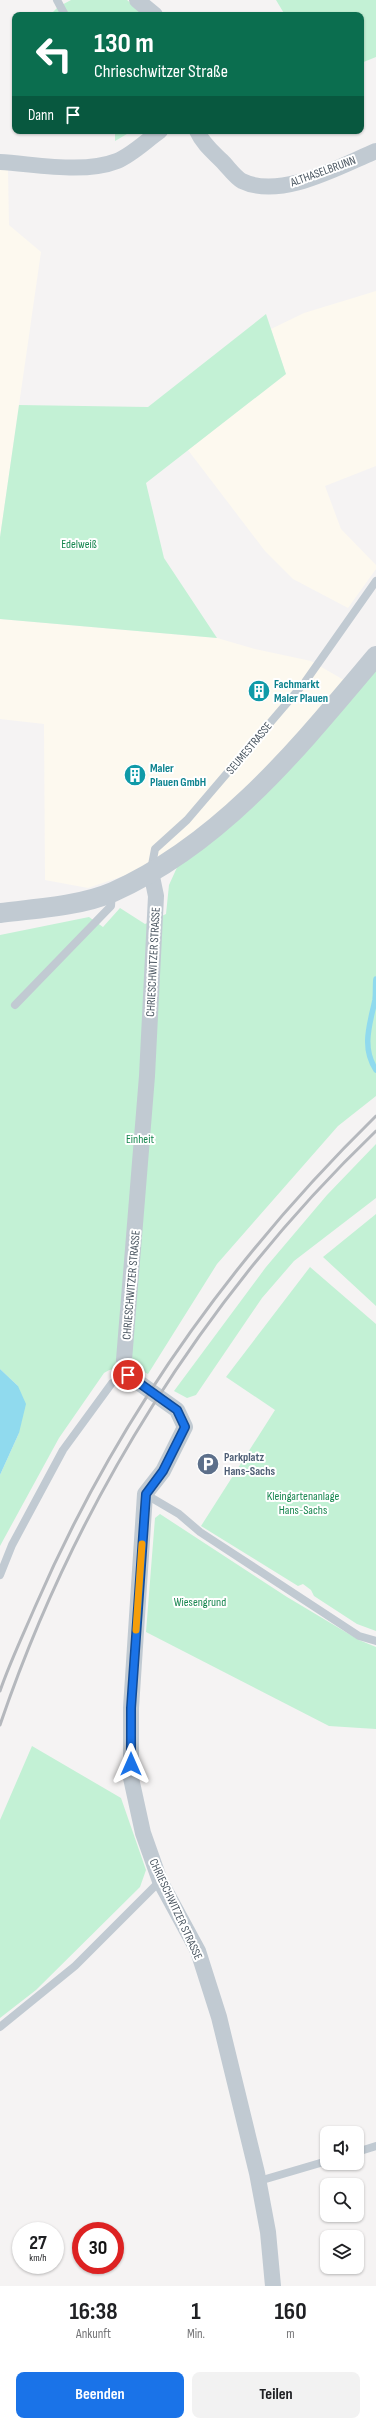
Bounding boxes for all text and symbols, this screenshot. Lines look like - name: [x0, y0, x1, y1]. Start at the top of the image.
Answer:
- text: 130 m: [94, 27, 154, 60]
- icon: left: [28, 28, 80, 80]
- text: Chrieschwitzer Straße: [94, 61, 228, 82]
- icon: arrive: [62, 104, 84, 126]
- text: Dann: [28, 106, 54, 125]
- street label: ALTHASELBRUNN: [288, 153, 358, 191]
- park label: Edelweiß: [61, 537, 97, 552]
- place label: Fachmarkt Maler Plauen: [274, 677, 328, 706]
- building icon: Fachmarkt Maler Plauen: [246, 678, 272, 704]
- street label: SEUMESTRASSE: [223, 719, 276, 778]
- place label: Maler Plauen GmbH: [150, 761, 206, 790]
- building icon: Maler Plauen GmbH: [122, 762, 148, 788]
- street label: CHRIESCHWITZER STRASSE: [143, 907, 164, 1017]
- park label: Einheit: [126, 1132, 154, 1147]
- street label: CHRIESCHWITZER STRASSE: [119, 1230, 144, 1340]
- pin: [111, 1358, 145, 1392]
- icon: arrive: [117, 1364, 139, 1386]
- place label: Parkplatz Hans-Sachs: [224, 1450, 276, 1479]
- parking icon: Parkplatz Hans-Sachs: [195, 1451, 221, 1477]
- park label: Kleingartenanlage Hans-Sachs: [267, 1489, 339, 1518]
- park label: Wiesengrund: [174, 1595, 226, 1610]
- position arrow: [110, 1743, 152, 1785]
- street label: CHRIESCHWITZER STRASSE: [146, 1856, 206, 1962]
- map controls: [320, 2126, 364, 2274]
- button: sound: [320, 2126, 364, 2170]
- button: search: [320, 2178, 364, 2222]
- speed limit sign: 30: [72, 2222, 124, 2274]
- button: layers: [320, 2230, 364, 2274]
- text: 27: [29, 2231, 47, 2255]
- text: km/h: [29, 2252, 47, 2264]
- text: 16:38: [69, 2297, 118, 2326]
- text: 1: [191, 2297, 201, 2326]
- text: 160: [274, 2297, 307, 2326]
- text: Ankunft: [76, 2326, 111, 2342]
- text: Min.: [187, 2326, 205, 2342]
- text: m: [286, 2326, 295, 2342]
- button: Beenden: [16, 2372, 184, 2418]
- button: Teilen: [192, 2372, 360, 2418]

